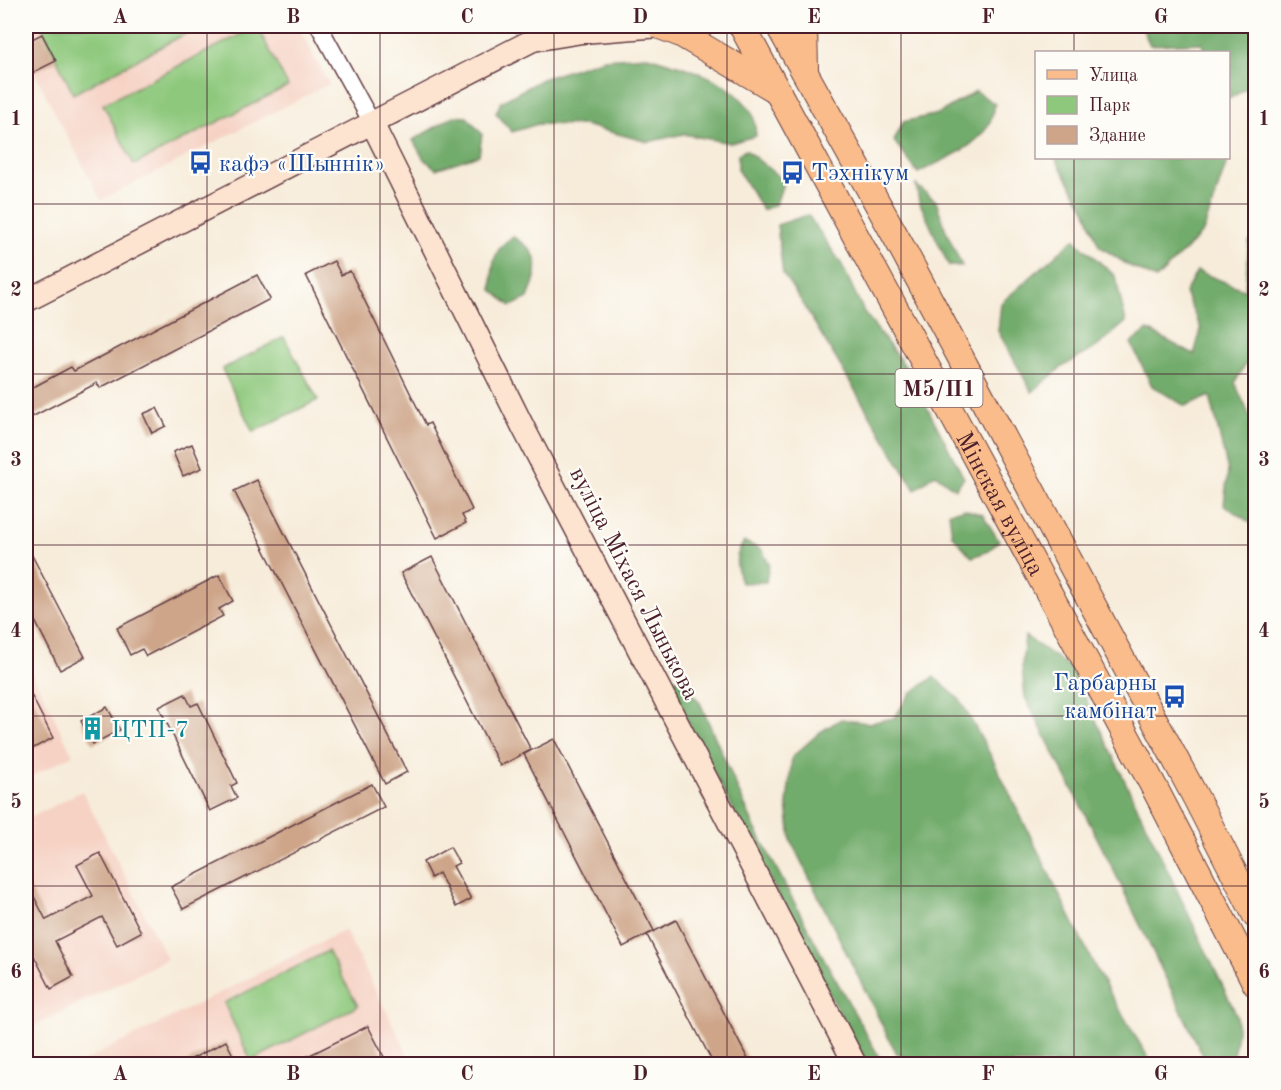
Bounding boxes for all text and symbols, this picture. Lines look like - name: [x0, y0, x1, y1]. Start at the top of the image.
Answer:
- text: A: [112, 8, 128, 28]
- text: B: [286, 8, 300, 28]
- text: C: [460, 8, 474, 28]
- text: D: [632, 8, 648, 28]
- text: E: [807, 8, 821, 28]
- text: F: [981, 8, 995, 28]
- text: G: [1154, 8, 1168, 28]
- legend: [1035, 51, 1230, 159]
- text: Улица: [1089, 67, 1138, 85]
- text: Парк: [1089, 97, 1130, 115]
- text: 1: [10, 110, 22, 130]
- text: 1: [1258, 110, 1270, 130]
- text: Здание: [1089, 127, 1146, 145]
- bus stop icon: кафэ «Шыннік»: [188, 150, 214, 176]
- place label: кафэ «Шыннік»: [219, 153, 385, 177]
- bus stop icon: Тэхнікум: [780, 159, 806, 185]
- place label: Тэхнікум: [811, 162, 909, 186]
- text: 2: [10, 281, 22, 301]
- text: 2: [1258, 281, 1270, 301]
- road number: М5/П1: [896, 369, 982, 407]
- street label: Мінская вуліца: [950, 428, 1047, 581]
- text: 3: [10, 451, 22, 471]
- text: 3: [1258, 451, 1270, 471]
- street label: вуліца Міхася Лынькова: [564, 464, 702, 704]
- text: 4: [10, 622, 22, 642]
- text: 4: [1258, 622, 1270, 642]
- place label: Гарбарны камбінат: [1053, 672, 1157, 724]
- bus stop icon: Гарбарны камбінат: [1162, 683, 1188, 709]
- building icon: ЦТП-7: [80, 716, 106, 742]
- place label: ЦТП-7: [111, 719, 189, 743]
- text: 5: [10, 792, 22, 813]
- text: 5: [1258, 792, 1270, 813]
- text: 6: [10, 963, 22, 983]
- text: 6: [1258, 963, 1270, 983]
- text: A: [112, 1065, 128, 1085]
- text: B: [286, 1065, 300, 1085]
- text: C: [460, 1065, 474, 1085]
- text: D: [632, 1065, 648, 1085]
- text: E: [807, 1065, 821, 1085]
- text: F: [981, 1065, 995, 1085]
- text: G: [1154, 1065, 1168, 1085]

